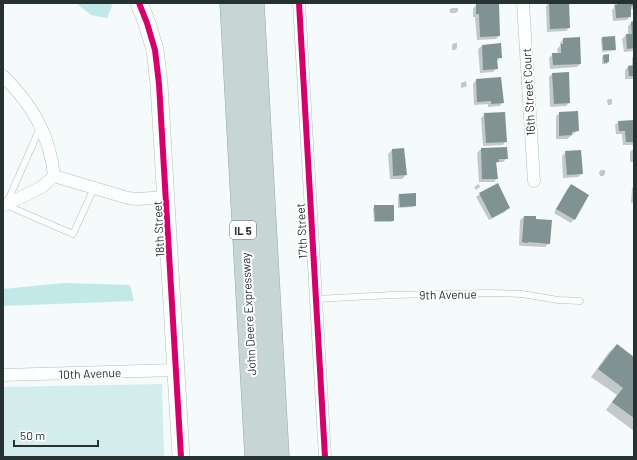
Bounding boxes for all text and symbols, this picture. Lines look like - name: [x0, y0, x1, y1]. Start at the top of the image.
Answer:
- street label: 16th Street Court: [519, 48, 537, 136]
- street label: 18th Street: [150, 200, 166, 258]
- street label: 17th Street: [293, 203, 309, 259]
- road number: IL 5: [230, 221, 256, 239]
- street label: John Deere Expressway: [238, 252, 258, 376]
- street label: 9th Avenue: [419, 286, 477, 302]
- street label: 10th Avenue: [59, 365, 121, 381]
- scale bar: [14, 422, 98, 448]
- text: 50 m: [20, 428, 45, 442]

